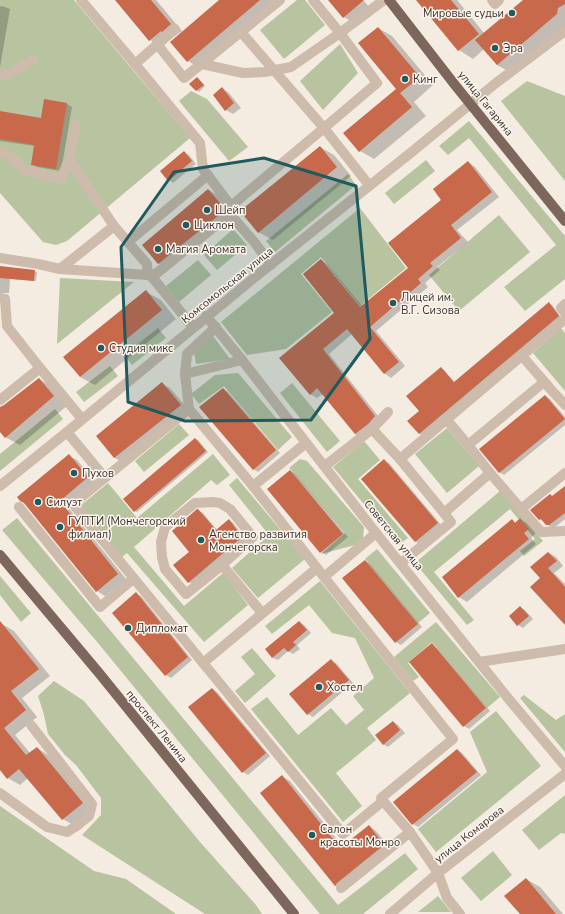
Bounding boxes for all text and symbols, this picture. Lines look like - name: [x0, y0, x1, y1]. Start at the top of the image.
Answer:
- place label: Мировые судьи: [423, 6, 504, 21]
- marker: Мировые судьи: [507, 8, 517, 18]
- place label: Эра: [503, 41, 523, 56]
- marker: Эра: [490, 43, 500, 53]
- street label: улица Гагарина: [455, 68, 517, 139]
- place label: Кинг: [413, 72, 438, 87]
- marker: Кинг: [400, 74, 410, 84]
- place label: Шейп: [215, 203, 245, 218]
- marker: Шейп: [202, 205, 212, 215]
- place label: Циклон: [194, 218, 234, 233]
- marker: Циклон: [181, 220, 191, 230]
- place label: Магия Аромата: [166, 242, 246, 257]
- marker: Магия Аромата: [153, 244, 163, 254]
- street label: Комсомольская улица: [178, 244, 276, 327]
- place label: Лицей им. В.Г. Сизова: [401, 290, 460, 318]
- marker: Лицей им. В.Г. Сизова: [388, 298, 398, 308]
- place label: Студия микс: [109, 341, 173, 356]
- marker: Студия микс: [96, 343, 106, 353]
- place label: Пухов: [82, 466, 114, 481]
- marker: Пухов: [69, 468, 79, 478]
- place label: Силуэт: [46, 495, 82, 510]
- marker: Силуэт: [33, 497, 43, 507]
- street label: Советская улица: [360, 497, 427, 574]
- place label: ГУПТИ (Мончегорский филиал): [68, 514, 186, 542]
- marker: ГУПТИ (Мончегорский филиал): [55, 522, 65, 532]
- place label: Агенство развития Мончегорска: [209, 527, 307, 555]
- marker: Агенство развития Мончегорска: [196, 535, 206, 545]
- place label: Дипломат: [136, 621, 188, 636]
- marker: Дипломат: [123, 623, 133, 633]
- place label: Хостел: [327, 680, 363, 695]
- marker: Хостел: [314, 682, 324, 692]
- street label: проспект Ленина: [123, 687, 191, 766]
- street label: улица Комарова: [431, 802, 507, 866]
- place label: Салон красоты Монро: [320, 822, 400, 850]
- marker: Салон красоты Монро: [307, 830, 317, 840]

